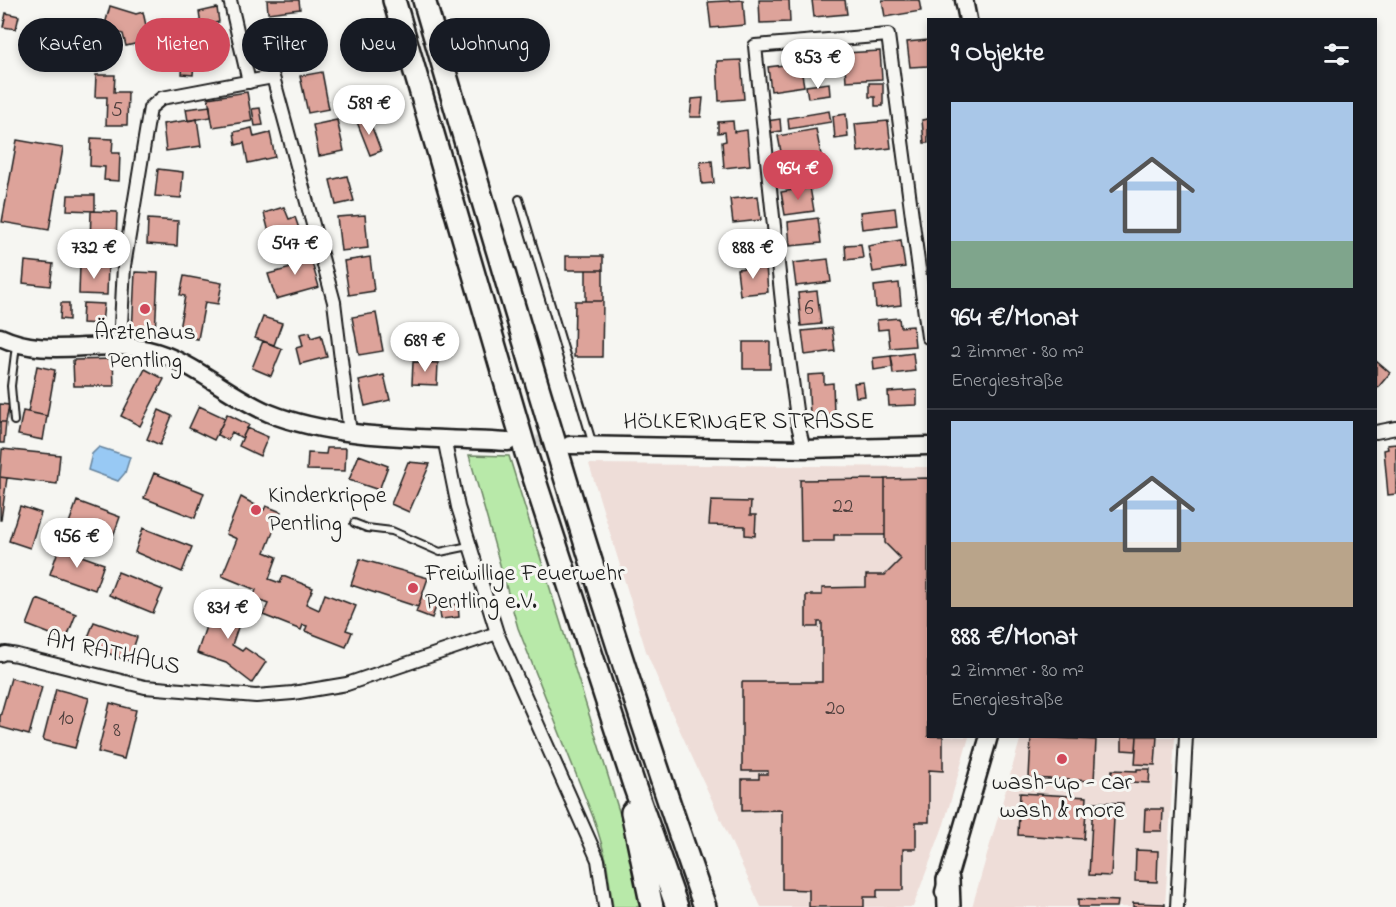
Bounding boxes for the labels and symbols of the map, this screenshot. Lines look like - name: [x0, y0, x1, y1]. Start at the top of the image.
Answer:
- pin: 853 €: [776, 39, 860, 90]
- pin: 589 €: [327, 85, 411, 136]
- house number: 5: [111, 96, 123, 126]
- pin: 964 €: [756, 150, 840, 201]
- pin: 547 €: [253, 225, 337, 276]
- pin: 732 €: [52, 229, 136, 280]
- pin: 888 €: [711, 229, 795, 280]
- house number: 6: [804, 294, 814, 324]
- marker: Ärztehaus Pentling: [138, 302, 152, 316]
- place label: Ärztehaus Pentling: [94, 316, 196, 379]
- pin: 689 €: [383, 322, 467, 373]
- street label: HÖLKERINGER STRASSE: [623, 405, 875, 440]
- place label: Kinderkrippe Pentling: [268, 479, 387, 542]
- house number: 22: [833, 492, 853, 522]
- marker: Kinderkrippe Pentling: [249, 503, 263, 517]
- pin: 956 €: [35, 518, 119, 569]
- place label: Freiwillige Feuerwehr Pentling e.V.: [424, 557, 625, 620]
- marker: Freiwillige Feuerwehr Pentling e.V.: [406, 581, 420, 595]
- pin: 831 €: [186, 589, 270, 640]
- street label: AM RATHAUS: [43, 623, 183, 685]
- house number: 20: [825, 694, 845, 724]
- house number: 10: [58, 704, 74, 734]
- house number: 8: [113, 716, 121, 746]
- marker: wash-up - car wash & more: [1055, 752, 1069, 766]
- place label: wash-up - car wash & more: [992, 766, 1133, 829]

